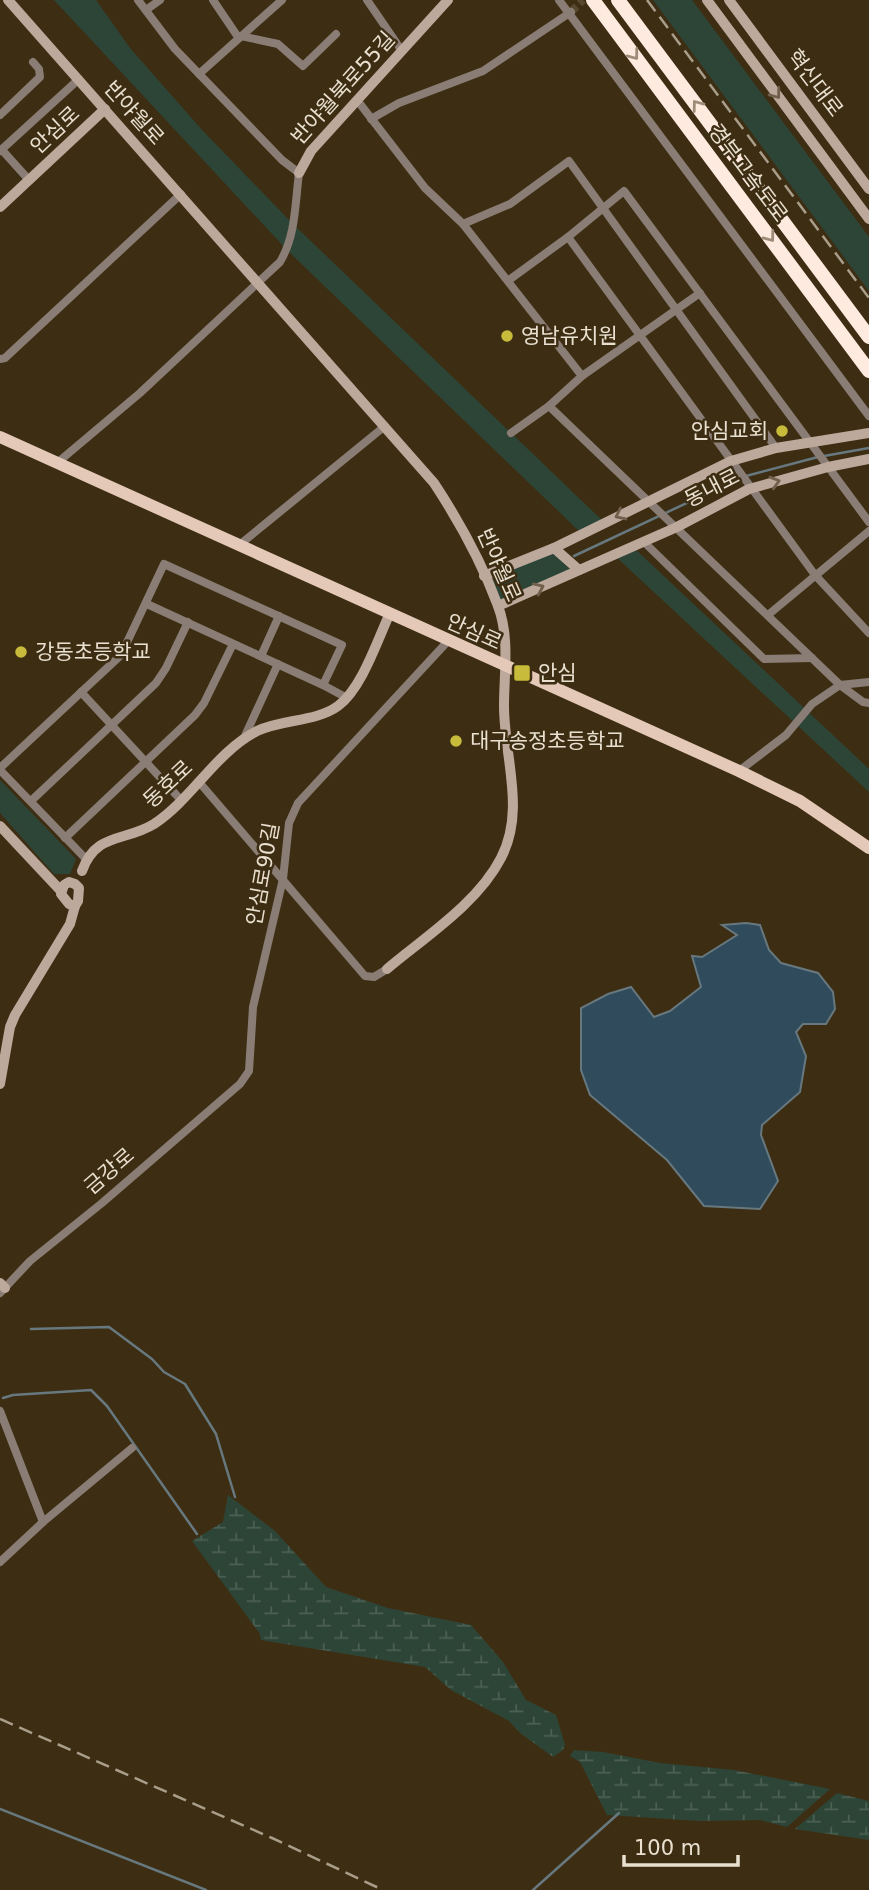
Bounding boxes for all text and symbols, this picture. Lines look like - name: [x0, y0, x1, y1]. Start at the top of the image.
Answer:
- street label: 반야월북로55길: [286, 27, 400, 149]
- street label: 혁신대로: [782, 45, 848, 121]
- one-way arrow: [626, 47, 638, 60]
- street label: 반야월로: [99, 76, 169, 150]
- one-way arrow: [768, 86, 781, 99]
- one-way arrow: [692, 100, 705, 113]
- street label: 안심로: [26, 101, 84, 159]
- street label: 경부고속도로: [704, 119, 792, 227]
- one-way arrow: [762, 229, 774, 242]
- place label: 영남유치원: [521, 324, 618, 348]
- marker: 영남유치원: [499, 328, 515, 344]
- place label: 안심교회: [691, 419, 768, 443]
- marker: 안심교회: [774, 423, 790, 439]
- street label: 동내로: [681, 464, 743, 512]
- one-way arrow: [769, 476, 781, 490]
- one-way arrow: [615, 507, 627, 521]
- street label: 반야월로: [472, 525, 526, 605]
- one-way arrow: [531, 582, 544, 596]
- street label: 안심로: [443, 609, 505, 655]
- place label: 강동초등학교: [35, 640, 151, 664]
- marker: 강동초등학교: [13, 644, 29, 660]
- place label: 안심: [538, 661, 577, 685]
- marker: 안심: [512, 663, 532, 683]
- place label: 대구송정초등학교: [470, 729, 625, 753]
- marker: 대구송정초등학교: [448, 733, 464, 749]
- street label: 동호로: [139, 755, 197, 813]
- street label: 안심로90길: [242, 821, 284, 927]
- street label: 금강로: [79, 1143, 139, 1199]
- scale bar: [624, 1824, 738, 1868]
- text: 100 m: [634, 1836, 701, 1860]

